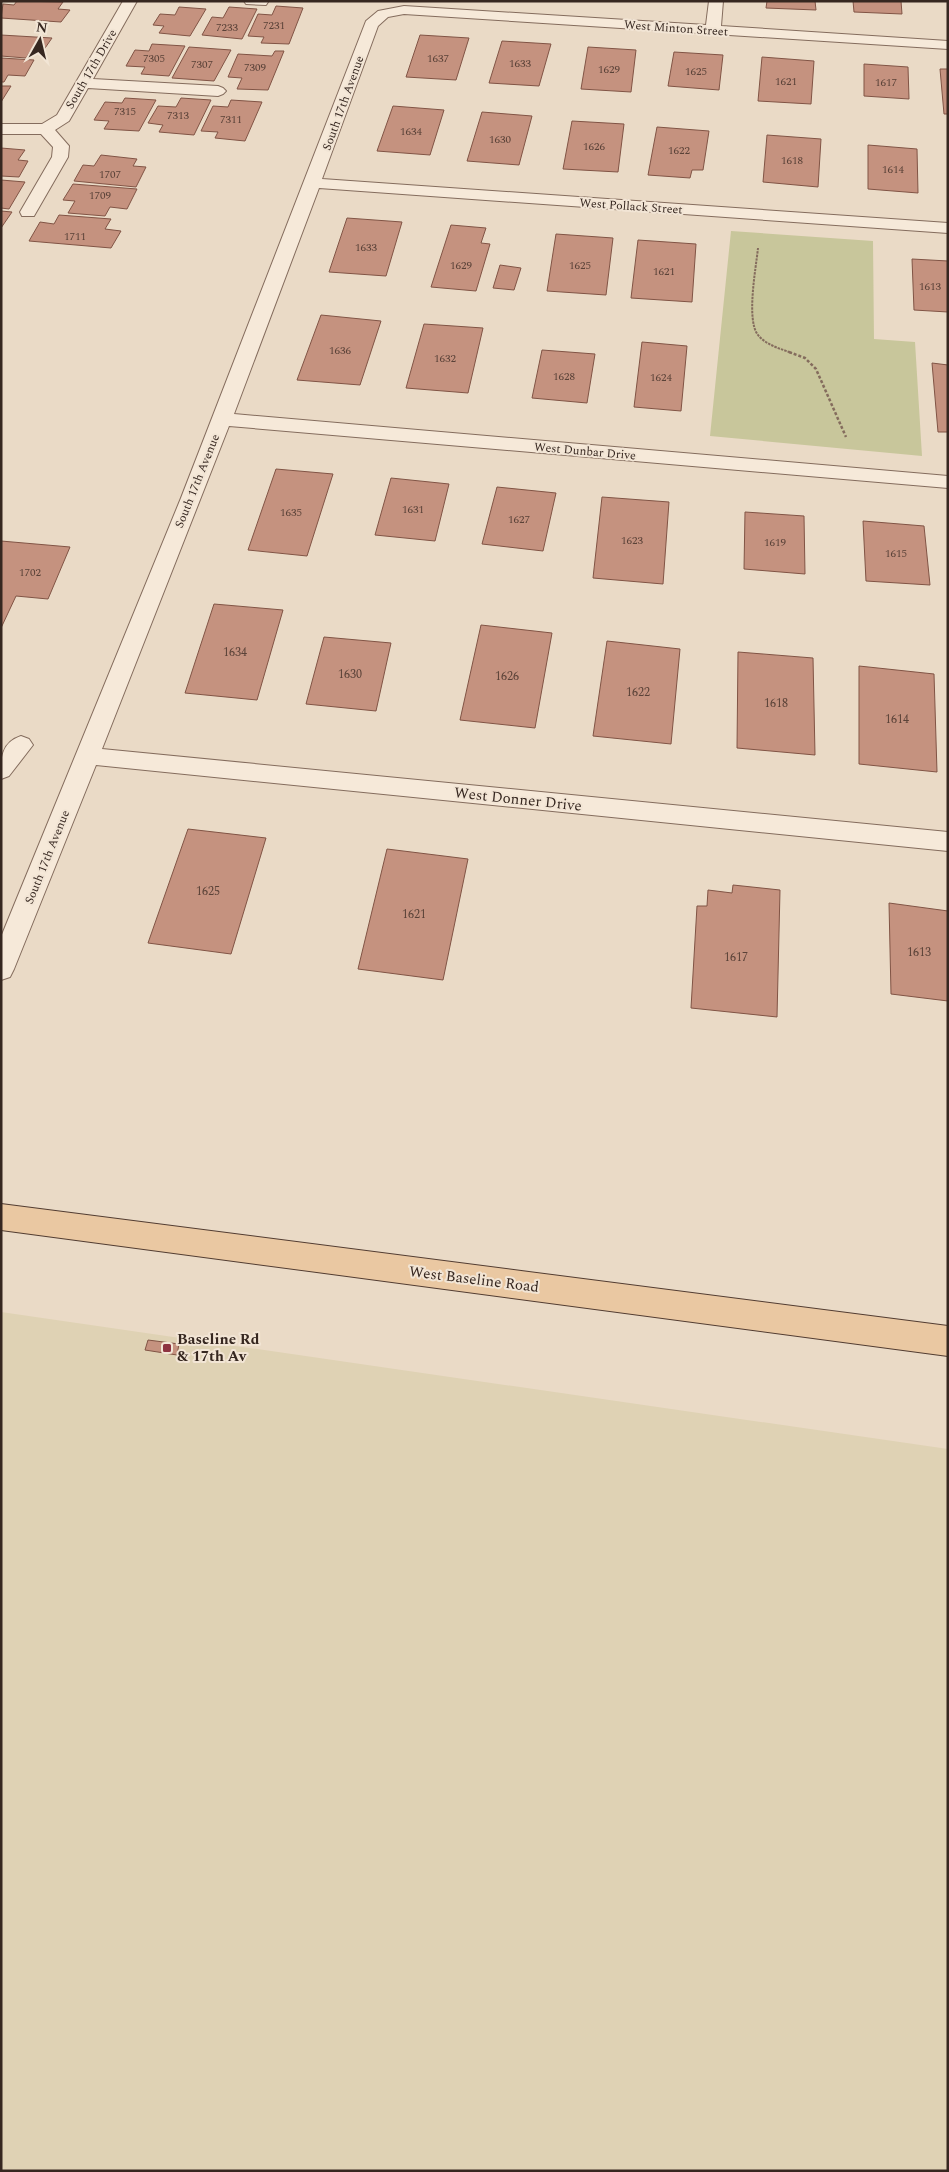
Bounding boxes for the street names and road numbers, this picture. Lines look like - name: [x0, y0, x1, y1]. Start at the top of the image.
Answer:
- street label: West Minton Street: [623, 15, 729, 42]
- street label: South 17th Drive: [61, 26, 122, 113]
- street label: South 17th Avenue: [317, 53, 370, 153]
- street label: West Pollack Street: [579, 193, 683, 220]
- street label: South 17th Avenue: [170, 431, 225, 531]
- street label: West Dunbar Drive: [533, 438, 637, 465]
- street label: West Donner Drive: [453, 781, 583, 818]
- street label: South 17th Avenue: [20, 807, 75, 907]
- street label: West Baseline Road: [408, 1260, 540, 1299]

